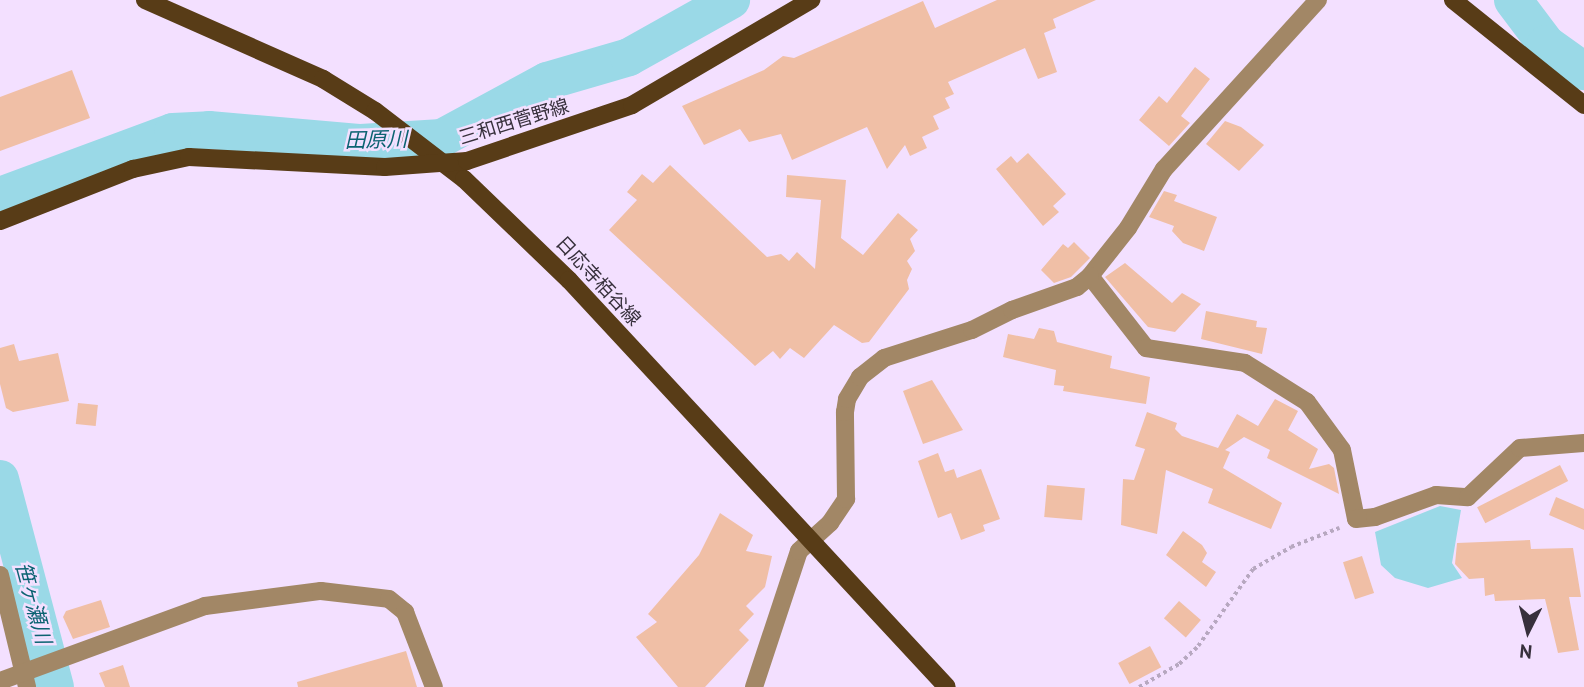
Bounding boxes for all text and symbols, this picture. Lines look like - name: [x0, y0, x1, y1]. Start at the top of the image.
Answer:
- street label: 三和西菅野線: [456, 94, 572, 150]
- water label: 田原川: [344, 127, 408, 153]
- street label: 日応寺栢谷線: [551, 232, 645, 330]
- water label: 笹ヶ瀬川: [10, 559, 56, 647]
- north arrow: [1493, 596, 1563, 666]
- text: N: [1518, 639, 1533, 664]

